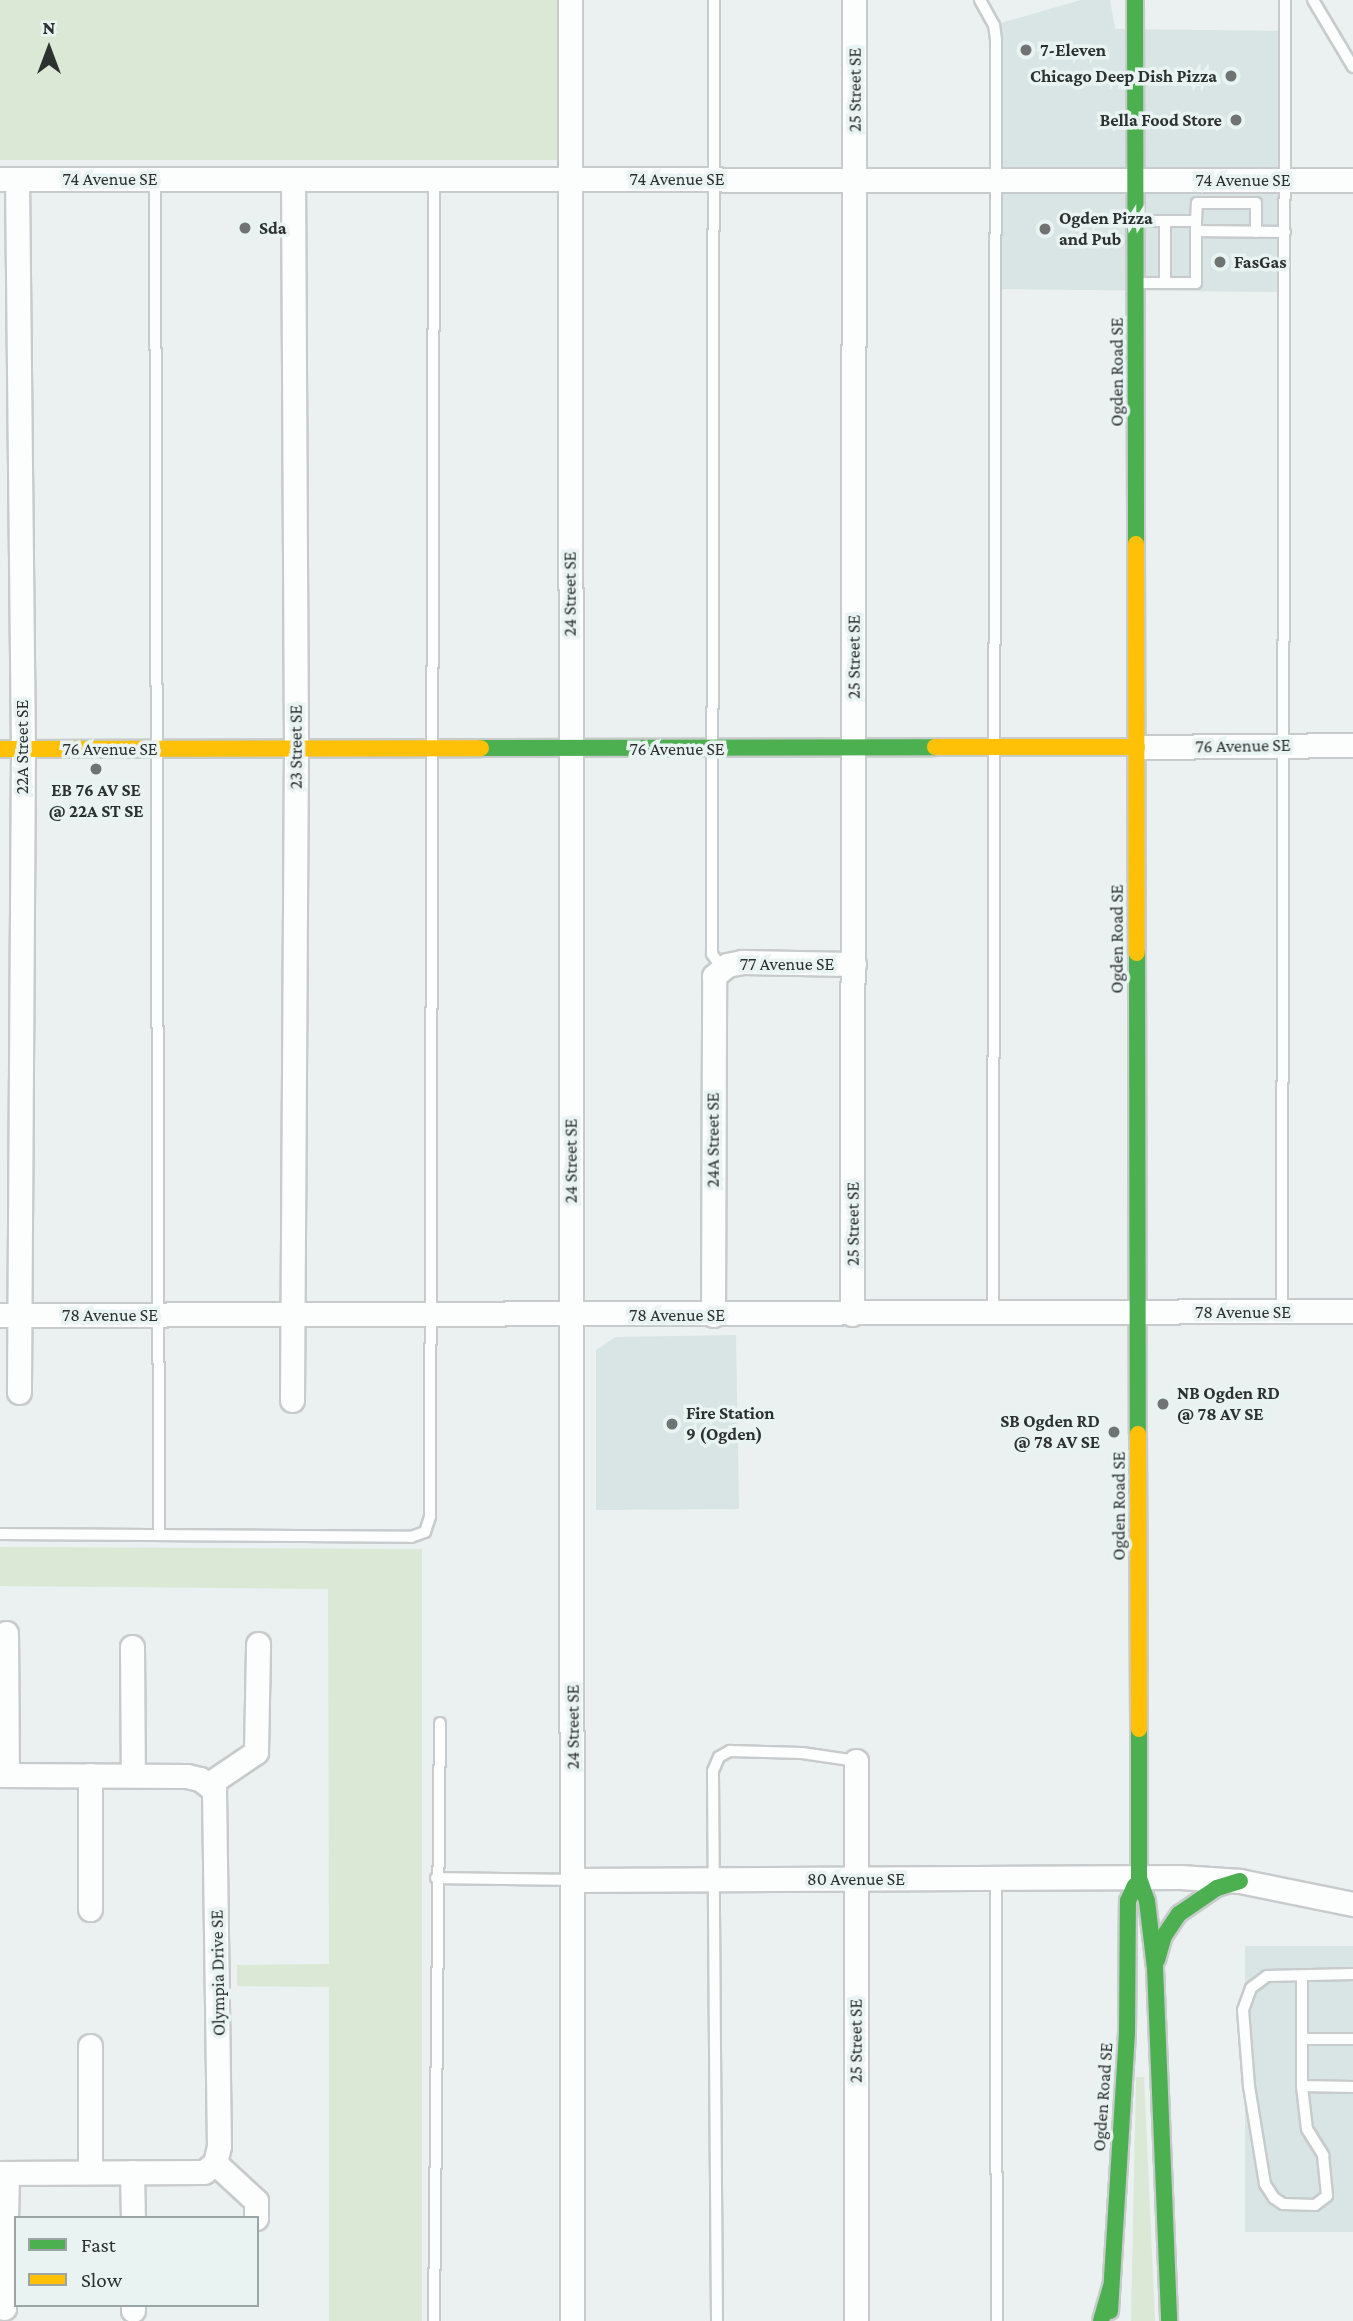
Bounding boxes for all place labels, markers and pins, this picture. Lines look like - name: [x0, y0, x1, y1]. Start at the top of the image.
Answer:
- place label: 7-Eleven: [1040, 39, 1106, 61]
- marker: 7-Eleven: [1018, 42, 1034, 58]
- place label: Chicago Deep Dish Pizza: [1030, 65, 1217, 87]
- marker: Chicago Deep Dish Pizza: [1223, 68, 1239, 84]
- place label: Bella Food Store: [1100, 109, 1222, 131]
- marker: Bella Food Store: [1228, 112, 1244, 128]
- place label: Ogden Pizza and Pub: [1059, 208, 1153, 250]
- place label: Sda: [259, 217, 287, 239]
- marker: Sda: [237, 220, 253, 236]
- marker: Ogden Pizza and Pub: [1037, 221, 1053, 237]
- place label: FasGas: [1234, 251, 1287, 273]
- marker: FasGas: [1212, 254, 1228, 270]
- marker: EB 76 AV SE @ 22A ST SE: [88, 761, 104, 777]
- place label: EB 76 AV SE @ 22A ST SE: [48, 780, 144, 822]
- place label: NB Ogden RD @ 78 AV SE: [1177, 1383, 1280, 1426]
- marker: NB Ogden RD @ 78 AV SE: [1155, 1396, 1171, 1412]
- place label: Fire Station 9 (Ogden): [686, 1403, 775, 1446]
- place label: SB Ogden RD @ 78 AV SE: [1000, 1411, 1100, 1454]
- marker: Fire Station 9 (Ogden): [664, 1416, 680, 1432]
- marker: SB Ogden RD @ 78 AV SE: [1106, 1424, 1122, 1440]

